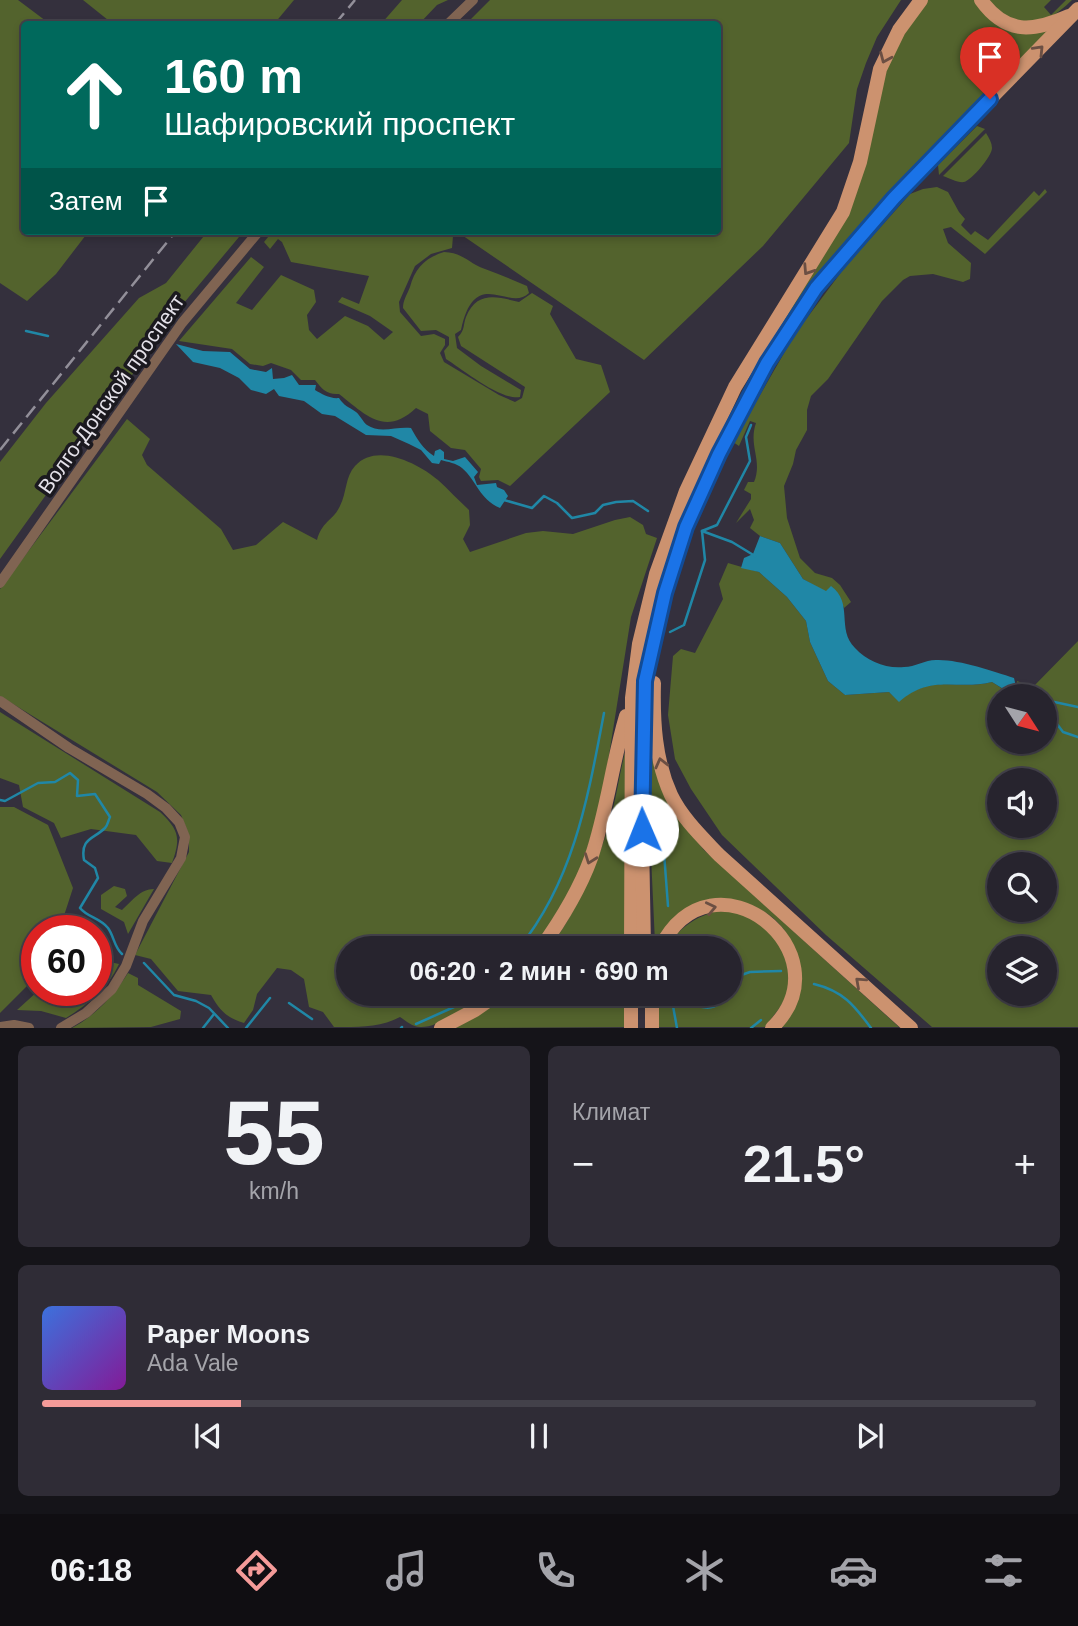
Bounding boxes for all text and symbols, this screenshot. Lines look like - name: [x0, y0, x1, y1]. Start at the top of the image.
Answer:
- pin: [960, 27, 1020, 99]
- icon: arrive: [971, 38, 1009, 76]
- one-way arrow: [1031, 45, 1044, 58]
- icon: ahead: [49, 49, 140, 140]
- text: 160 m: [164, 49, 303, 103]
- one-way arrow: [879, 51, 893, 63]
- text: Шафировский проспект: [164, 106, 515, 142]
- icon: arrive: [137, 182, 175, 220]
- text: Затем: [49, 186, 123, 216]
- one-way arrow: [804, 262, 817, 275]
- street label: Волго-Донской проспект: [33, 290, 189, 498]
- north arrow: [987, 684, 1057, 754]
- map controls: [987, 684, 1057, 1006]
- one-way arrow: [655, 757, 669, 769]
- button: sound: [987, 768, 1057, 838]
- position arrow: [605, 793, 679, 867]
- one-way arrow: [584, 852, 598, 864]
- button: search: [987, 852, 1057, 922]
- one-way arrow: [705, 901, 717, 916]
- speed limit sign: 60: [21, 915, 112, 1006]
- button: layers: [987, 936, 1057, 1006]
- text: 06:20 · 2 мин · 690 m: [409, 956, 669, 986]
- one-way arrow: [855, 978, 868, 991]
- text: 55: [223, 1082, 325, 1183]
- text: Климат: [572, 1099, 650, 1125]
- text: 21.5°: [743, 1135, 865, 1193]
- text: −: [572, 1143, 594, 1185]
- text: +: [1014, 1143, 1036, 1185]
- text: km/h: [249, 1178, 299, 1204]
- text: Paper Moons: [147, 1319, 310, 1349]
- text: Ada Vale: [147, 1350, 239, 1376]
- icon: previous: [189, 1417, 227, 1455]
- icon: pause: [520, 1417, 558, 1455]
- icon: next: [851, 1417, 889, 1455]
- icon: directions: [232, 1546, 281, 1595]
- icon: music: [382, 1546, 431, 1595]
- icon: phone: [531, 1546, 580, 1595]
- icon: climate: [680, 1546, 729, 1595]
- icon: car: [829, 1546, 878, 1595]
- icon: filters: [979, 1546, 1028, 1595]
- text: 06:18: [50, 1552, 132, 1588]

